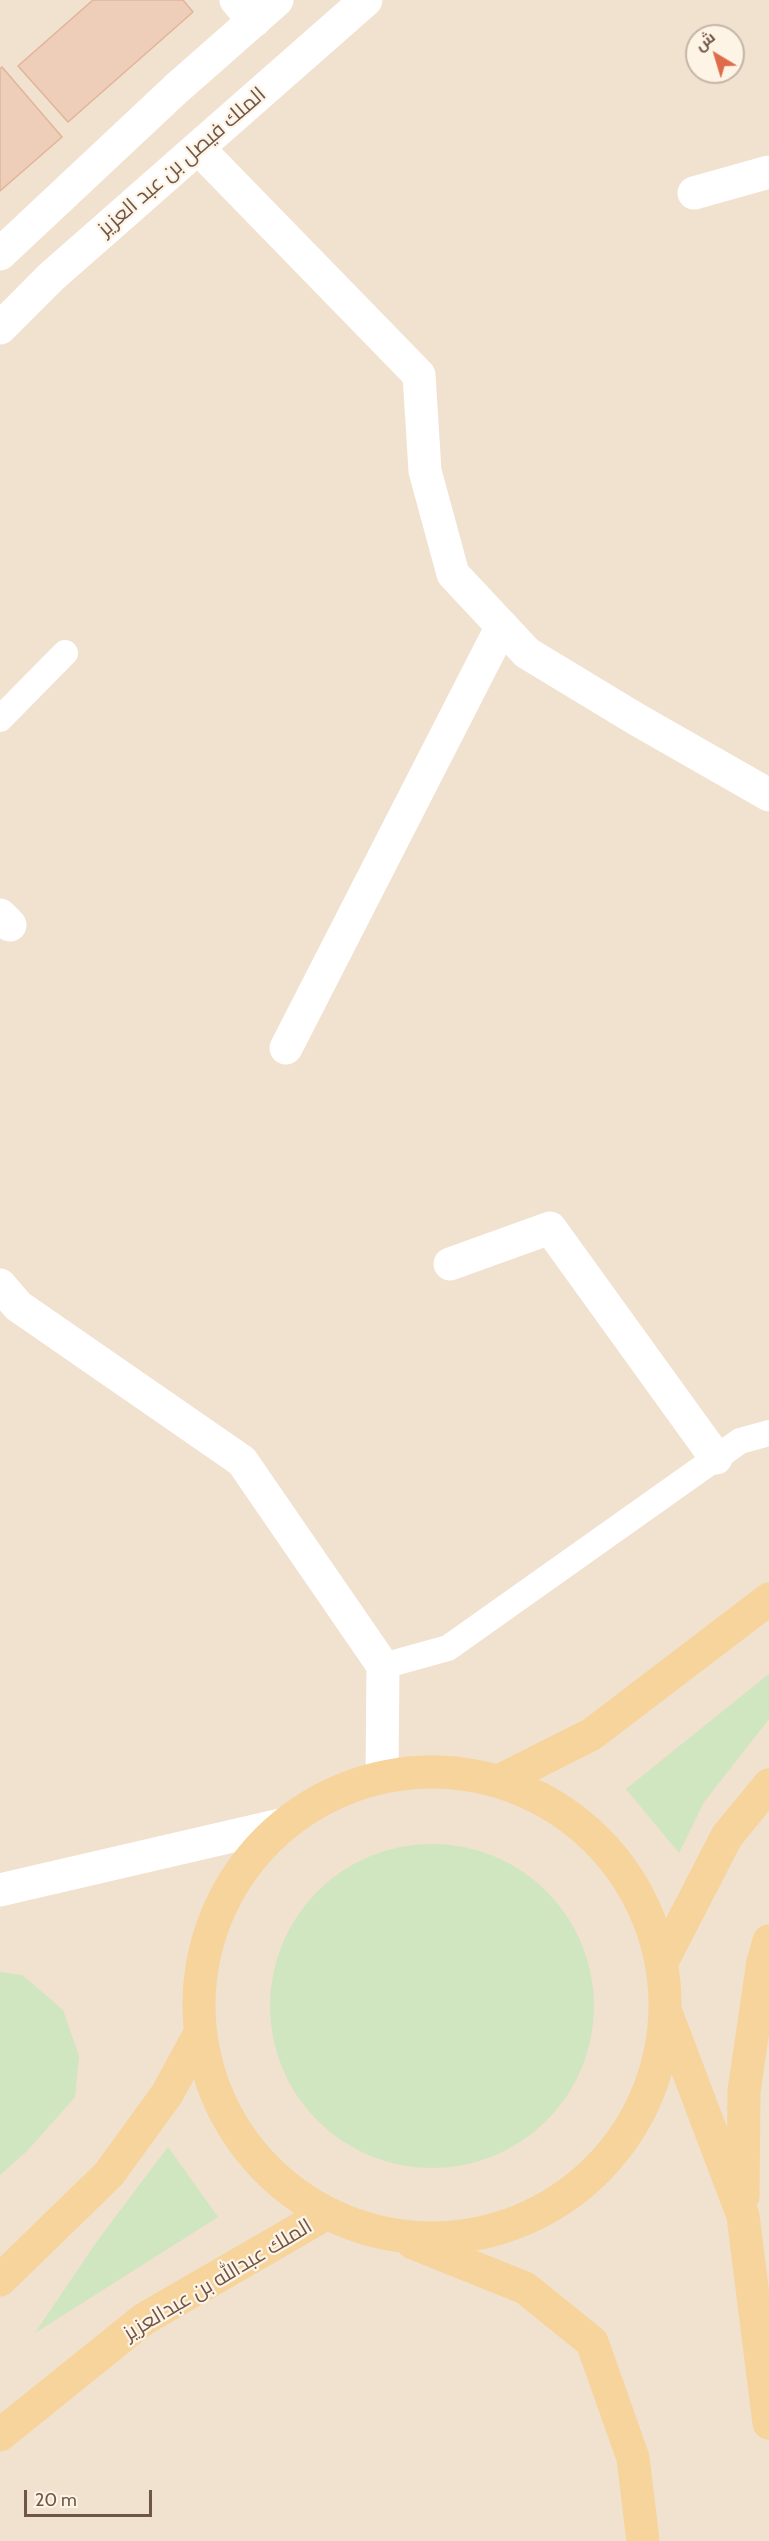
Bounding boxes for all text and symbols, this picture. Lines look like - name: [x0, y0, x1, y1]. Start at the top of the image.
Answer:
- north arrow: [685, 24, 745, 84]
- text: ش: [691, 27, 719, 55]
- street label: الملك فيصل بن عبد العزيز: [93, 82, 271, 242]
- street label: الملك عبدالله بن عبدالعزيز: [119, 2214, 317, 2346]
- scale bar: [27, 2478, 154, 2516]
- text: 20 m: [35, 2489, 77, 2511]

